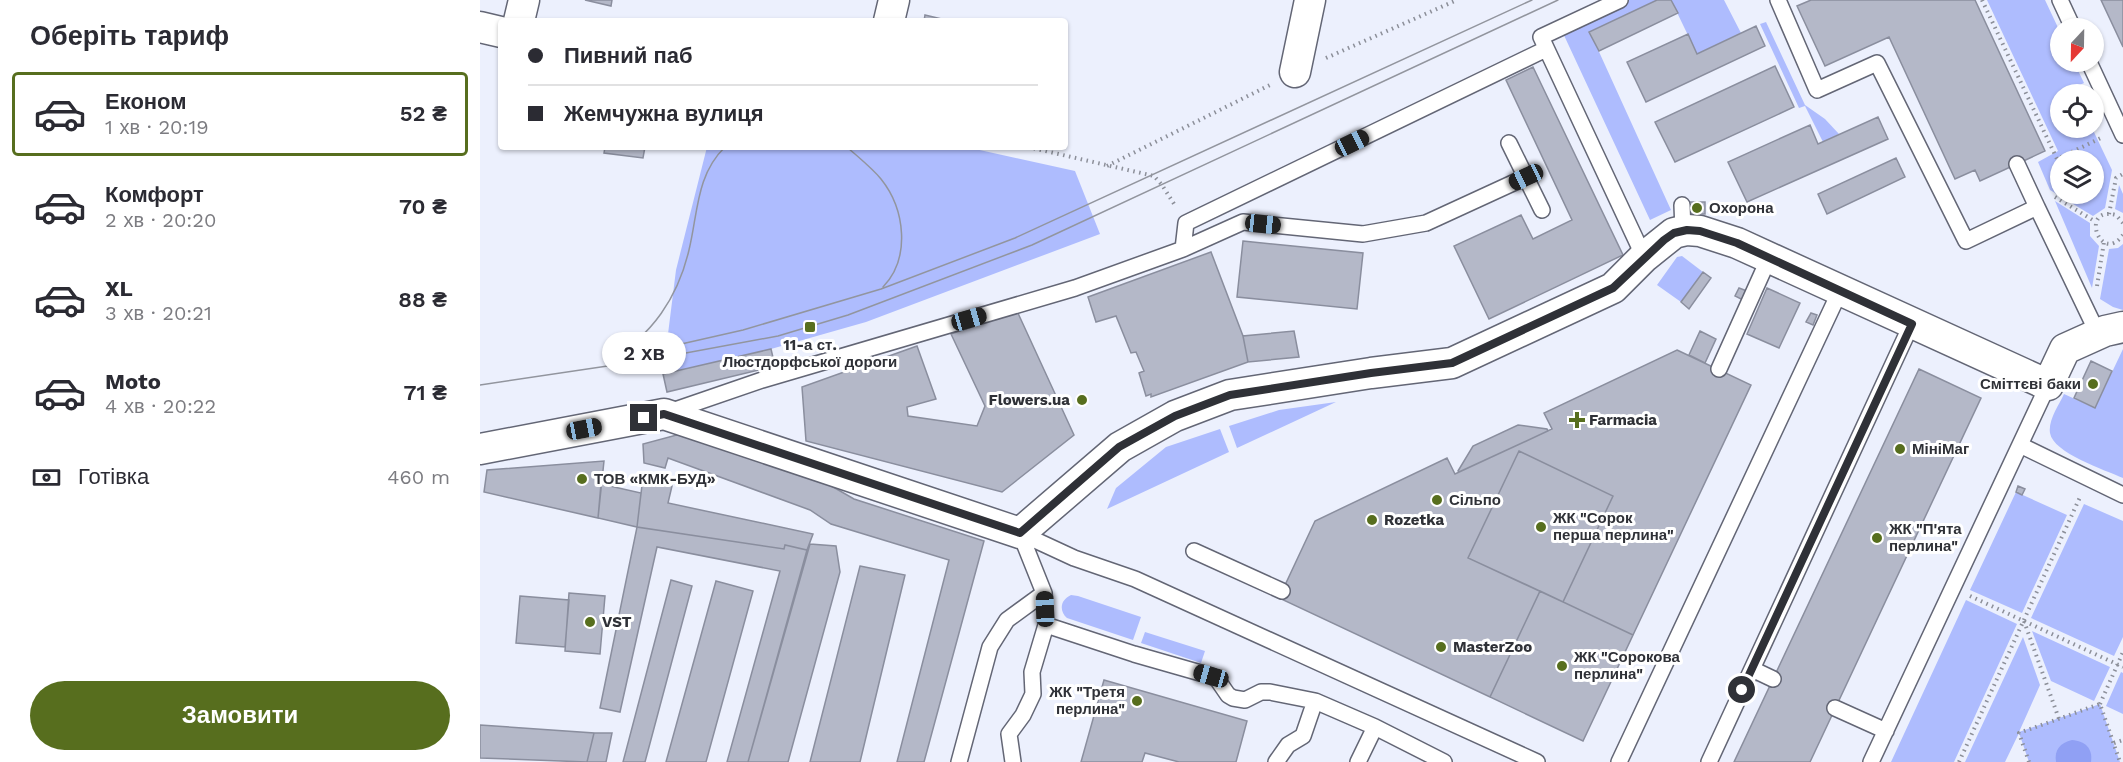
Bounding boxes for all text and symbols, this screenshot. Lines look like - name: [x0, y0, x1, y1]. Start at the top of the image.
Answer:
- north arrow: [2050, 18, 2104, 72]
- map controls: [2050, 18, 2104, 204]
- text: Оберіть тариф: [30, 20, 229, 52]
- text: Пивний паб: [564, 43, 693, 68]
- button: locate: [2050, 84, 2104, 138]
- icon: car: [33, 87, 87, 141]
- text: Економ: [105, 89, 187, 114]
- text: 52 ₴: [400, 101, 447, 126]
- text: Жемчужна вулиця: [564, 101, 764, 126]
- text: 1 хв · 20:19: [105, 115, 209, 139]
- car: [1332, 127, 1372, 159]
- button: layers: [2050, 150, 2104, 204]
- car: [1506, 161, 1546, 193]
- icon: car: [33, 180, 87, 234]
- text: Комфорт: [105, 182, 204, 207]
- text: 70 ₴: [399, 194, 447, 219]
- place label: Охорона: [1709, 199, 1774, 217]
- marker: Охорона: [1690, 201, 1704, 215]
- text: 2 хв · 20:20: [105, 208, 216, 232]
- car: [1244, 213, 1282, 235]
- icon: car: [33, 273, 87, 327]
- text: XL: [105, 276, 133, 301]
- text: 88 ₴: [398, 287, 447, 312]
- text: 3 хв · 20:21: [105, 301, 212, 325]
- car: [949, 305, 989, 333]
- marker: 11-а ст. Люстдорфської дороги: [803, 320, 817, 334]
- callout: 2 хв: [602, 331, 686, 373]
- place label: 11-а ст. Люстдорфської дороги: [723, 336, 897, 371]
- text: 2 хв: [623, 341, 665, 365]
- icon: car: [33, 366, 87, 420]
- text: Moto: [105, 369, 161, 394]
- place label: Сміттєві баки: [1980, 375, 2081, 393]
- marker: Сміттєві баки: [2086, 377, 2100, 391]
- text: 71 ₴: [403, 380, 447, 405]
- place label: Flowers.ua: [989, 391, 1070, 409]
- marker: Flowers.ua: [1075, 393, 1089, 407]
- text: 4 хв · 20:22: [105, 394, 216, 418]
- route end: [630, 404, 657, 431]
- place label: Farmacia: [1589, 411, 1657, 429]
- marker: Farmacia: [1570, 413, 1584, 427]
- car: [565, 417, 603, 441]
- place label: МініМаг: [1912, 440, 1969, 458]
- marker: МініМаг: [1893, 442, 1907, 456]
- icon: cash: [30, 461, 63, 494]
- text: Готівка: [78, 464, 149, 489]
- text: 460 m: [387, 465, 450, 489]
- place label: ТОВ «КМК-БУД»: [594, 470, 716, 488]
- marker: ТОВ «КМК-БУД»: [575, 472, 589, 486]
- place label: Сільпо: [1449, 491, 1501, 509]
- marker: Сільпо: [1430, 493, 1444, 507]
- place label: ЖК "Сорок перша перлина": [1552, 509, 1674, 544]
- place label: Rozetka: [1384, 511, 1444, 529]
- marker: Rozetka: [1365, 513, 1379, 527]
- marker: ЖК "Сорок перша перлина": [1534, 520, 1548, 534]
- place label: ЖК "П'ята перлина": [1888, 520, 1962, 555]
- marker: ЖК "П'ята перлина": [1870, 531, 1884, 545]
- car: [1035, 591, 1055, 627]
- place label: VST: [602, 613, 632, 631]
- marker: VST: [583, 615, 597, 629]
- place label: MasterZoo: [1453, 638, 1532, 656]
- marker: MasterZoo: [1434, 640, 1448, 654]
- place label: ЖК "Сорокова перлина": [1573, 648, 1681, 683]
- marker: ЖК "Сорокова перлина": [1555, 659, 1569, 673]
- car: [1191, 662, 1231, 690]
- route start: [1728, 676, 1755, 703]
- button: Замовити: [30, 681, 450, 750]
- place label: ЖК "Третя перлина": [1048, 683, 1125, 718]
- marker: ЖК "Третя перлина": [1130, 694, 1144, 708]

